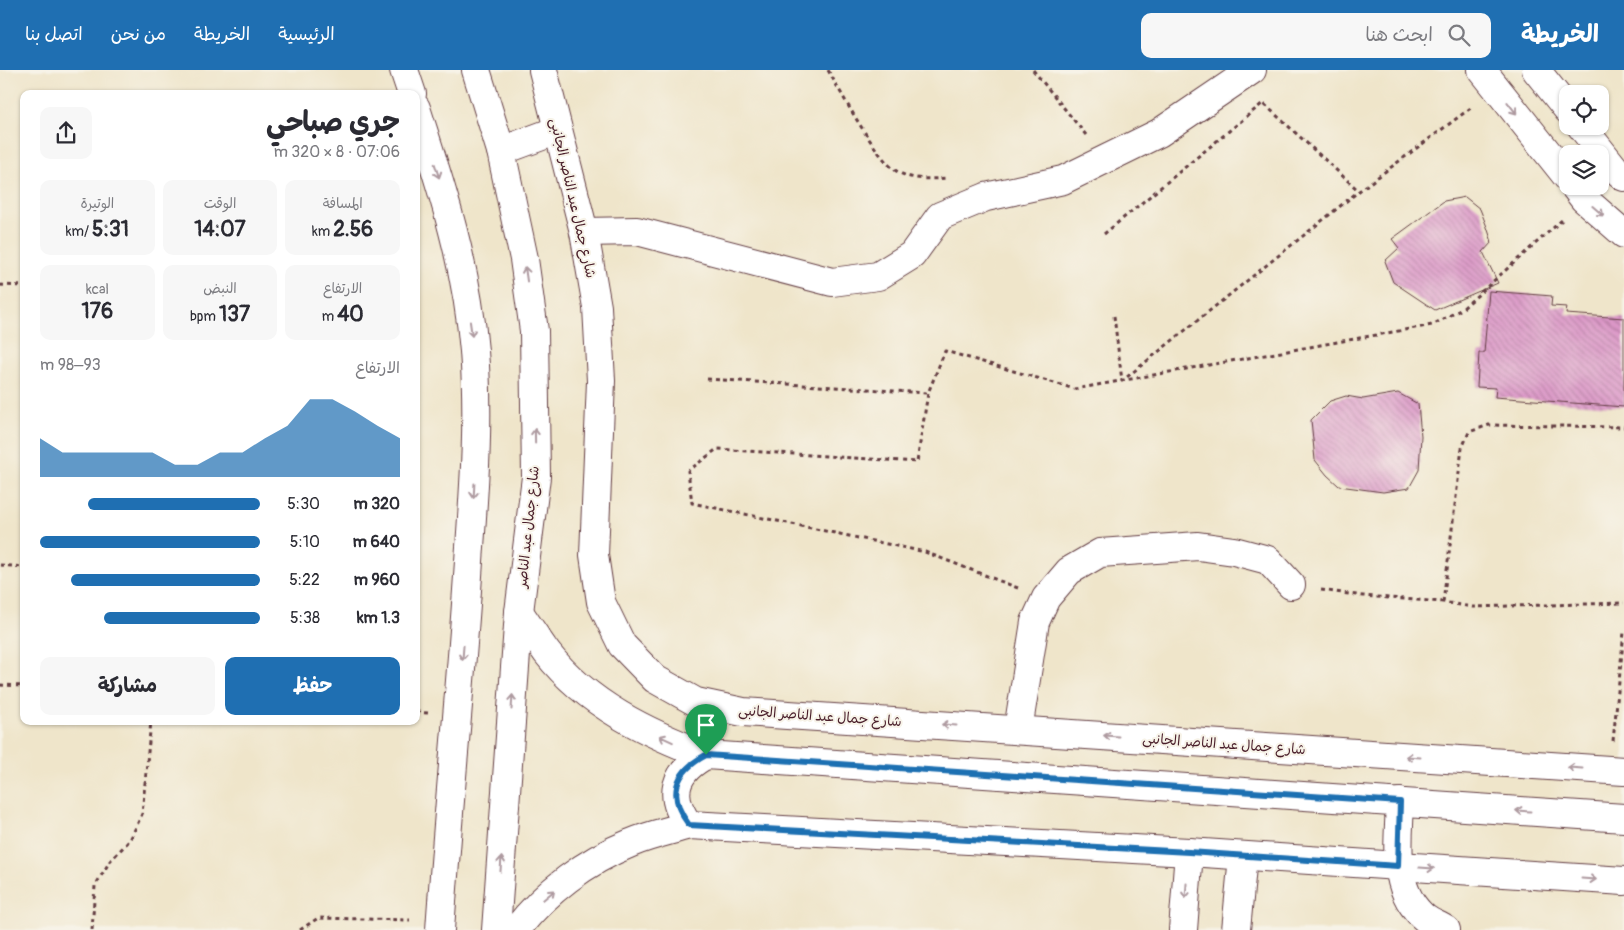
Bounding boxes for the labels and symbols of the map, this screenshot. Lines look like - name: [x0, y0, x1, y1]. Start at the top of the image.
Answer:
- one-way arrow: [1507, 101, 1518, 114]
- street label: شارع جمال عبد الناصر الجانبى: [545, 116, 600, 280]
- one-way arrow: [432, 162, 442, 178]
- one-way arrow: [1591, 205, 1604, 217]
- one-way arrow: [520, 266, 530, 282]
- one-way arrow: [466, 321, 476, 337]
- one-way arrow: [530, 428, 540, 444]
- street label: شارع جمال عبد الناصر: [513, 465, 544, 590]
- one-way arrow: [469, 483, 479, 499]
- one-way arrow: [458, 645, 467, 661]
- one-way arrow: [508, 694, 517, 710]
- street label: شارع جمال عبد الناصر الجانبى: [738, 702, 902, 731]
- pin: [685, 704, 727, 755]
- one-way arrow: [942, 721, 958, 730]
- street label: شارع جمال عبد الناصر الجانبى: [1142, 730, 1306, 759]
- one-way arrow: [1104, 732, 1120, 741]
- one-way arrow: [658, 734, 673, 744]
- one-way arrow: [1405, 752, 1421, 761]
- one-way arrow: [1568, 763, 1584, 772]
- one-way arrow: [1515, 806, 1531, 815]
- one-way arrow: [496, 856, 505, 872]
- one-way arrow: [1419, 863, 1435, 872]
- one-way arrow: [1581, 874, 1597, 884]
- one-way arrow: [1181, 883, 1191, 899]
- one-way arrow: [543, 889, 556, 901]

